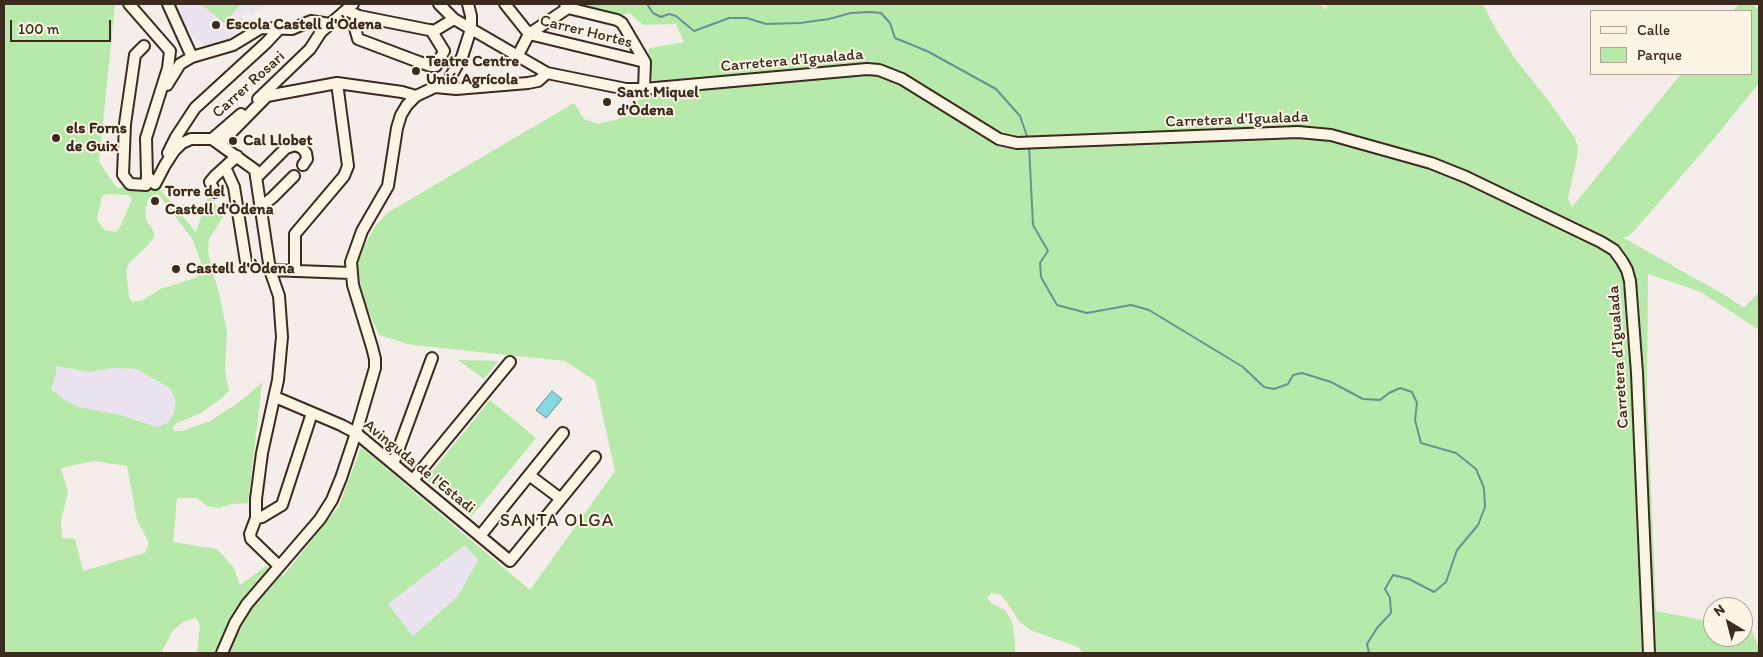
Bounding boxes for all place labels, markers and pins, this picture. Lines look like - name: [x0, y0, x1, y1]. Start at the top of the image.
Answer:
- place label: Escola Castell d'Òdena: [226, 15, 382, 35]
- marker: Escola Castell d'Òdena: [210, 19, 222, 31]
- place label: Teatre Centre Unió Agrícola: [426, 52, 519, 90]
- marker: Teatre Centre Unió Agrícola: [410, 65, 422, 77]
- place label: Sant Miquel d'Òdena: [617, 83, 699, 121]
- marker: Sant Miquel d'Òdena: [601, 96, 613, 108]
- place label: els Forns de Guix: [66, 119, 127, 157]
- place label: Cal Llobet: [243, 131, 312, 151]
- marker: els Forns de Guix: [50, 132, 62, 144]
- marker: Cal Llobet: [227, 135, 239, 147]
- place label: Torre del Castell d'Òdena: [165, 182, 274, 220]
- marker: Torre del Castell d'Òdena: [149, 195, 161, 207]
- place label: Castell d'Òdena: [186, 259, 295, 279]
- marker: Castell d'Òdena: [170, 263, 182, 275]

